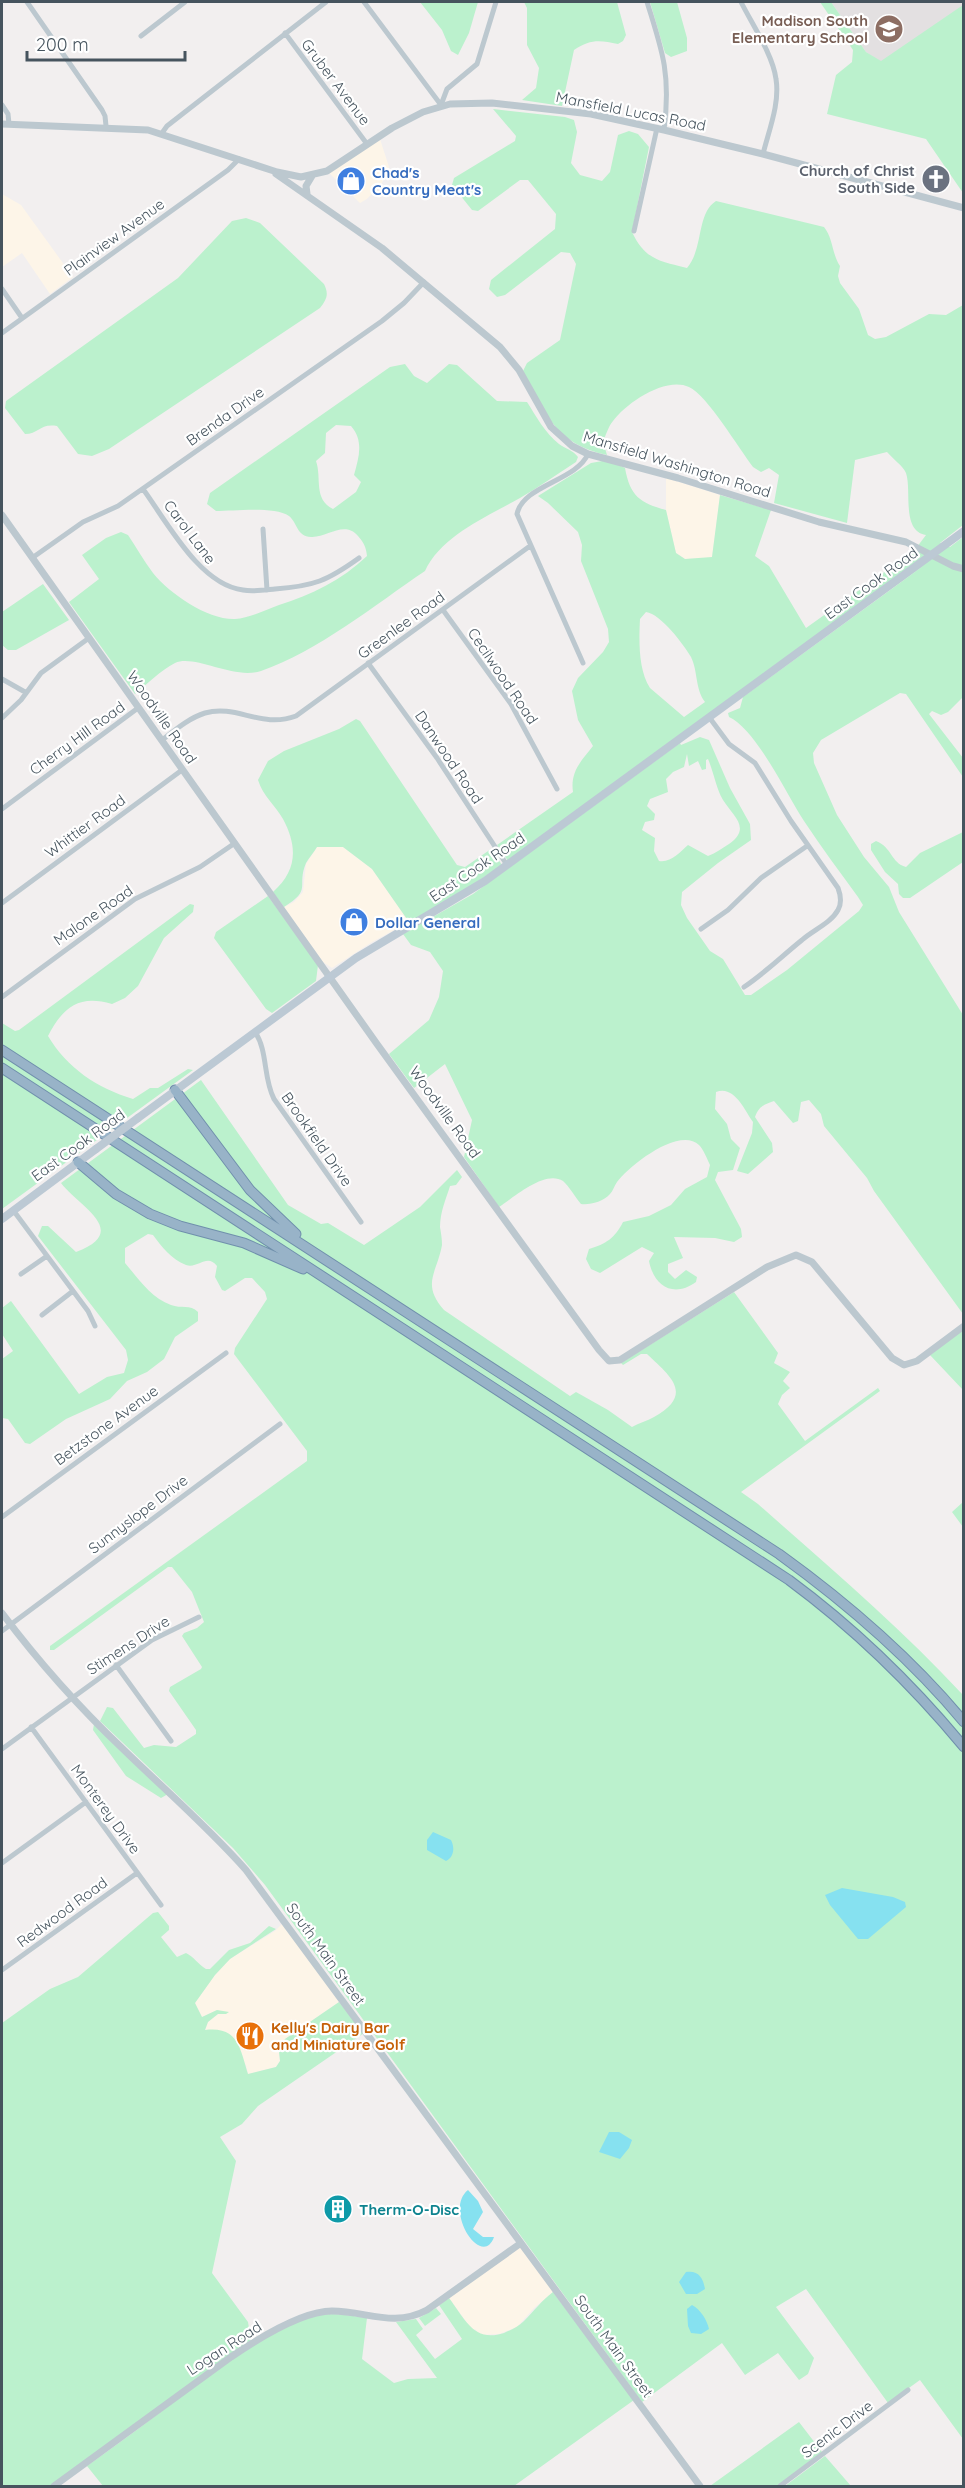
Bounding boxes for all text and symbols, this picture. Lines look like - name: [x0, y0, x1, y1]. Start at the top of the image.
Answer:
- place label: Madison South Elementary School: [732, 11, 868, 47]
- school or university icon: Madison South Elementary School: [873, 13, 905, 45]
- scale bar: [27, 24, 184, 62]
- text: 200 m: [36, 33, 89, 56]
- street label: Gruber Avenue: [297, 35, 375, 129]
- street label: Mansfield Lucas Road: [554, 87, 708, 135]
- place label: Church of Christ South Side: [799, 161, 915, 197]
- place label: Chad's Country Meat's: [372, 163, 481, 199]
- church icon: Church of Christ South Side: [920, 163, 952, 195]
- shop icon: Chad's Country Meat's: [335, 165, 367, 197]
- street label: Plainview Avenue: [60, 194, 168, 280]
- street label: Brenda Drive: [182, 382, 268, 450]
- street label: Mansfield Washington Road: [581, 426, 773, 502]
- street label: Carol Lane: [160, 496, 220, 568]
- street label: East Cook Road: [820, 543, 922, 623]
- street label: Greenlee Road: [354, 587, 448, 663]
- street label: Cecilwood Road: [464, 624, 542, 728]
- street label: Woodville Road: [123, 667, 201, 767]
- street label: Cherry Hill Road: [26, 697, 128, 779]
- street label: Danwood Road: [411, 707, 487, 807]
- street label: Whittier Road: [41, 790, 129, 862]
- street label: East Cook Road: [426, 828, 528, 906]
- street label: Malone Road: [50, 881, 136, 949]
- shop icon: Dollar General: [338, 906, 370, 938]
- place label: Dollar General: [375, 913, 480, 932]
- street label: Woodville Road: [405, 1062, 485, 1162]
- street label: Brookfield Drive: [277, 1088, 357, 1190]
- street label: East Cook Road: [27, 1105, 129, 1185]
- street label: Betzstone Avenue: [50, 1381, 162, 1469]
- street label: Sunnyslope Drive: [84, 1470, 192, 1558]
- street label: Stimens Drive: [83, 1611, 173, 1679]
- street label: Monterey Drive: [67, 1760, 145, 1858]
- street label: Redwood Road: [13, 1873, 111, 1951]
- street label: South Main Street: [282, 1899, 370, 2009]
- place label: Kelly's Dairy Bar and Miniature Golf: [271, 2018, 406, 2054]
- restaurant icon: Kelly's Dairy Bar and Miniature Golf: [234, 2020, 266, 2052]
- building icon: Therm-O-Disc: [322, 2193, 354, 2225]
- place label: Therm-O-Disc: [359, 2200, 459, 2219]
- street label: South Main Street: [570, 2291, 658, 2401]
- street label: Logan Road: [183, 2317, 265, 2379]
- street label: Scenic Drive: [798, 2396, 876, 2462]

